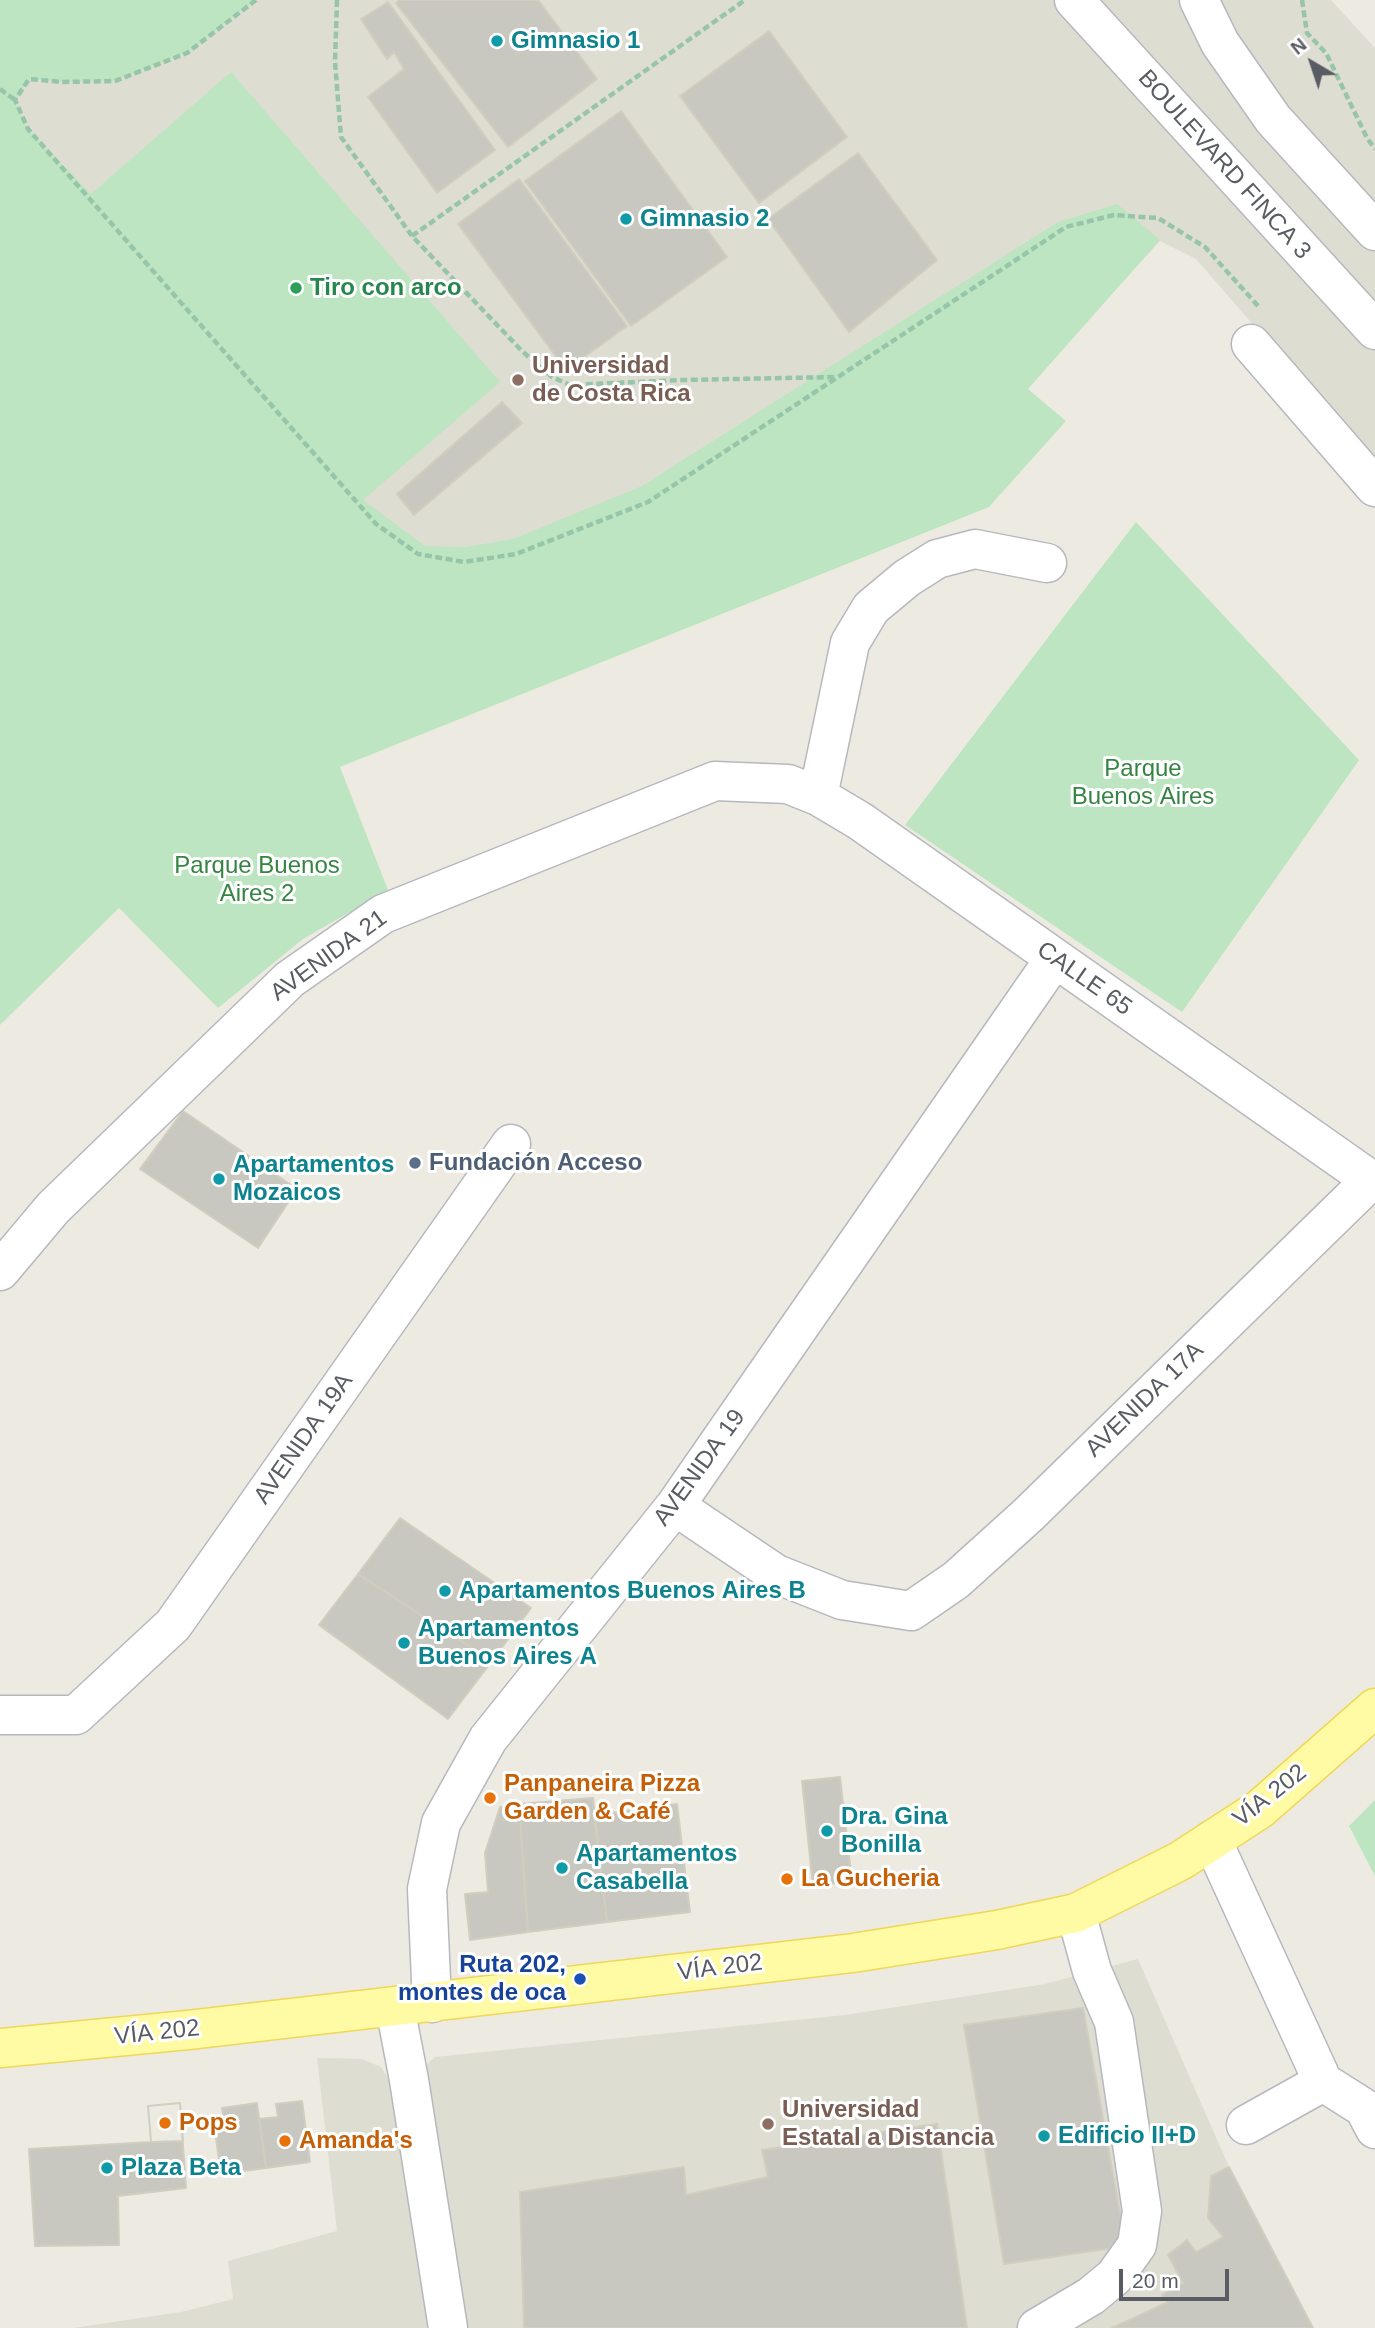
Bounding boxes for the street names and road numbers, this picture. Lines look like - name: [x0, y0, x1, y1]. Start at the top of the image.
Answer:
- street label: BOULEVARD FINCA 3: [1131, 64, 1317, 266]
- street label: AVENIDA 21: [265, 904, 393, 1008]
- street label: CALLE 65: [1031, 936, 1137, 1022]
- street label: AVENIDA 17A: [1080, 1337, 1210, 1463]
- street label: AVENIDA 19A: [248, 1368, 360, 1510]
- street label: AVENIDA 19: [648, 1404, 752, 1532]
- street label: VÍA 202: [1227, 1758, 1313, 1834]
- street label: VÍA 202: [676, 1949, 764, 1987]
- street label: VÍA 202: [113, 2014, 201, 2052]

